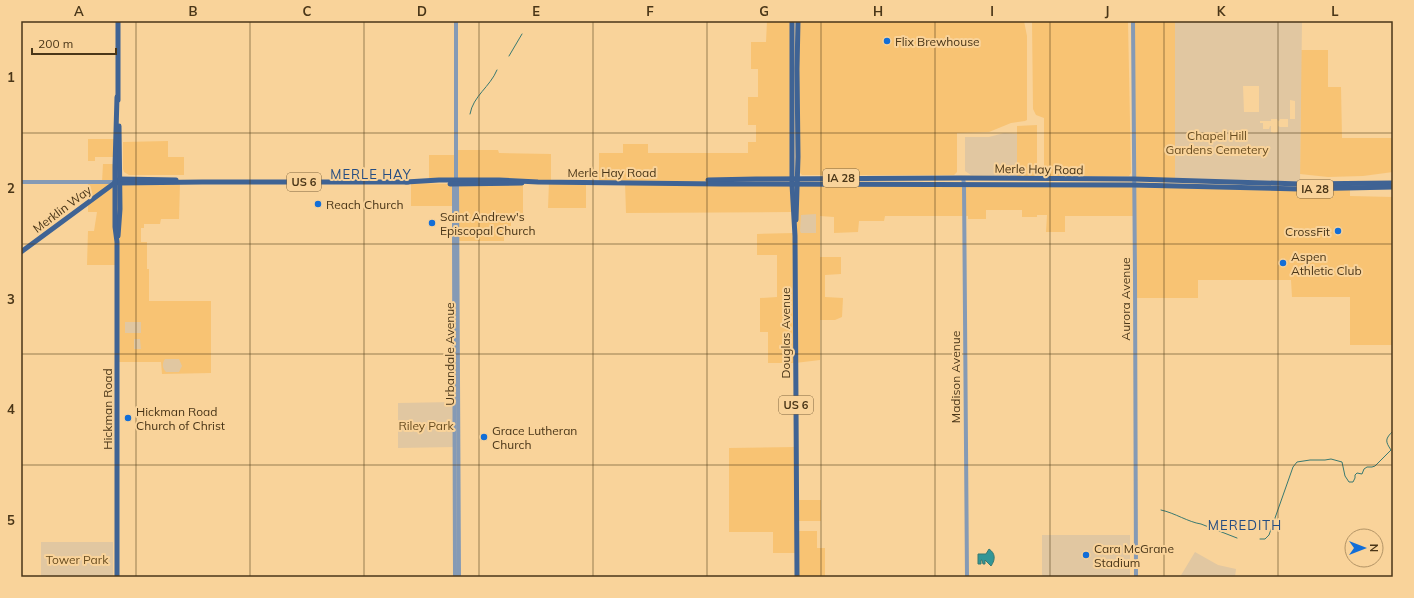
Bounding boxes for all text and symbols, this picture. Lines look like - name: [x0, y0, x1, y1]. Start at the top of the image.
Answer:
- text: A: [74, 3, 84, 19]
- text: B: [189, 3, 198, 19]
- text: C: [303, 3, 312, 19]
- text: D: [417, 3, 427, 19]
- text: E: [532, 3, 540, 19]
- text: F: [646, 3, 654, 19]
- text: G: [759, 3, 769, 19]
- text: H: [873, 3, 883, 19]
- text: I: [990, 3, 994, 19]
- text: J: [1105, 3, 1109, 19]
- text: K: [1217, 3, 1227, 19]
- text: L: [1331, 3, 1339, 19]
- scale bar: [32, 30, 116, 56]
- place label: Flix Brewhouse: [895, 34, 980, 49]
- text: 200 m: [38, 36, 73, 51]
- marker: Flix Brewhouse: [882, 36, 892, 46]
- text: 1: [7, 69, 15, 85]
- park label: Chapel Hill Gardens Cemetery: [1165, 128, 1269, 157]
- street label: Merle Hay Road: [994, 161, 1084, 177]
- street label: Merle Hay Road: [568, 165, 656, 180]
- district label: MERLE HAY: [330, 166, 412, 182]
- road number: IA 28: [823, 169, 859, 187]
- road number: US 6: [287, 173, 321, 191]
- text: 2: [7, 180, 15, 196]
- road number: IA 28: [1297, 180, 1333, 198]
- street label: Merklin Way: [30, 182, 95, 236]
- place label: Reach Church: [326, 197, 403, 212]
- marker: Reach Church: [313, 199, 323, 209]
- place label: Saint Andrew's Episcopal Church: [440, 209, 536, 238]
- marker: Saint Andrew's Episcopal Church: [427, 218, 437, 228]
- place label: CrossFit: [1285, 224, 1330, 239]
- marker: CrossFit: [1333, 226, 1343, 236]
- place label: Aspen Athletic Club: [1291, 249, 1362, 278]
- street label: Aurora Avenue: [1118, 257, 1133, 341]
- marker: Aspen Athletic Club: [1278, 258, 1288, 268]
- street label: Douglas Avenue: [778, 288, 793, 378]
- text: 3: [7, 291, 15, 307]
- street label: Urbandale Avenue: [442, 302, 457, 406]
- street label: Madison Avenue: [948, 331, 963, 423]
- street label: Hickman Road: [100, 368, 115, 450]
- road number: US 6: [779, 396, 813, 414]
- text: 4: [7, 401, 15, 417]
- place label: Hickman Road Church of Christ: [136, 404, 225, 433]
- marker: Hickman Road Church of Christ: [123, 413, 133, 423]
- park label: Riley Park: [398, 418, 454, 433]
- place label: Grace Lutheran Church: [492, 423, 577, 452]
- marker: Grace Lutheran Church: [479, 432, 489, 442]
- text: 5: [7, 512, 15, 528]
- district label: MEREDITH: [1208, 517, 1282, 533]
- north arrow: [1344, 528, 1384, 568]
- place label: Cara McGrane Stadium: [1094, 541, 1174, 570]
- text: N: [1367, 544, 1381, 552]
- marker: Cara McGrane Stadium: [1081, 550, 1091, 560]
- park label: Tower Park: [46, 552, 109, 567]

